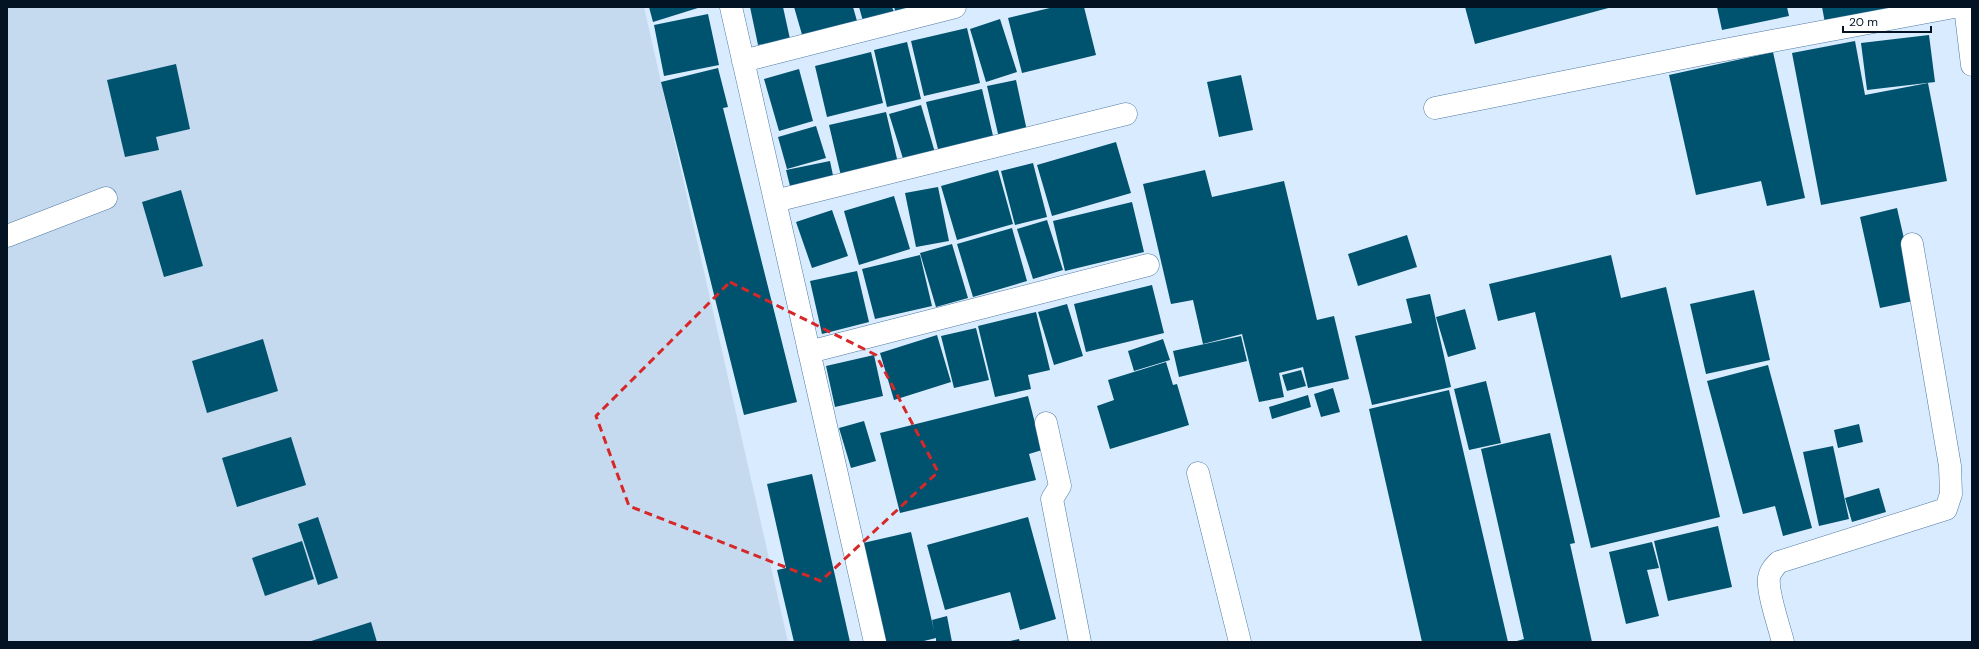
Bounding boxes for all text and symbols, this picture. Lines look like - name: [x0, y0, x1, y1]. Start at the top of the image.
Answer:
- scale bar: [1843, 8, 1931, 34]
- text: 20 m: [1849, 14, 1878, 30]

